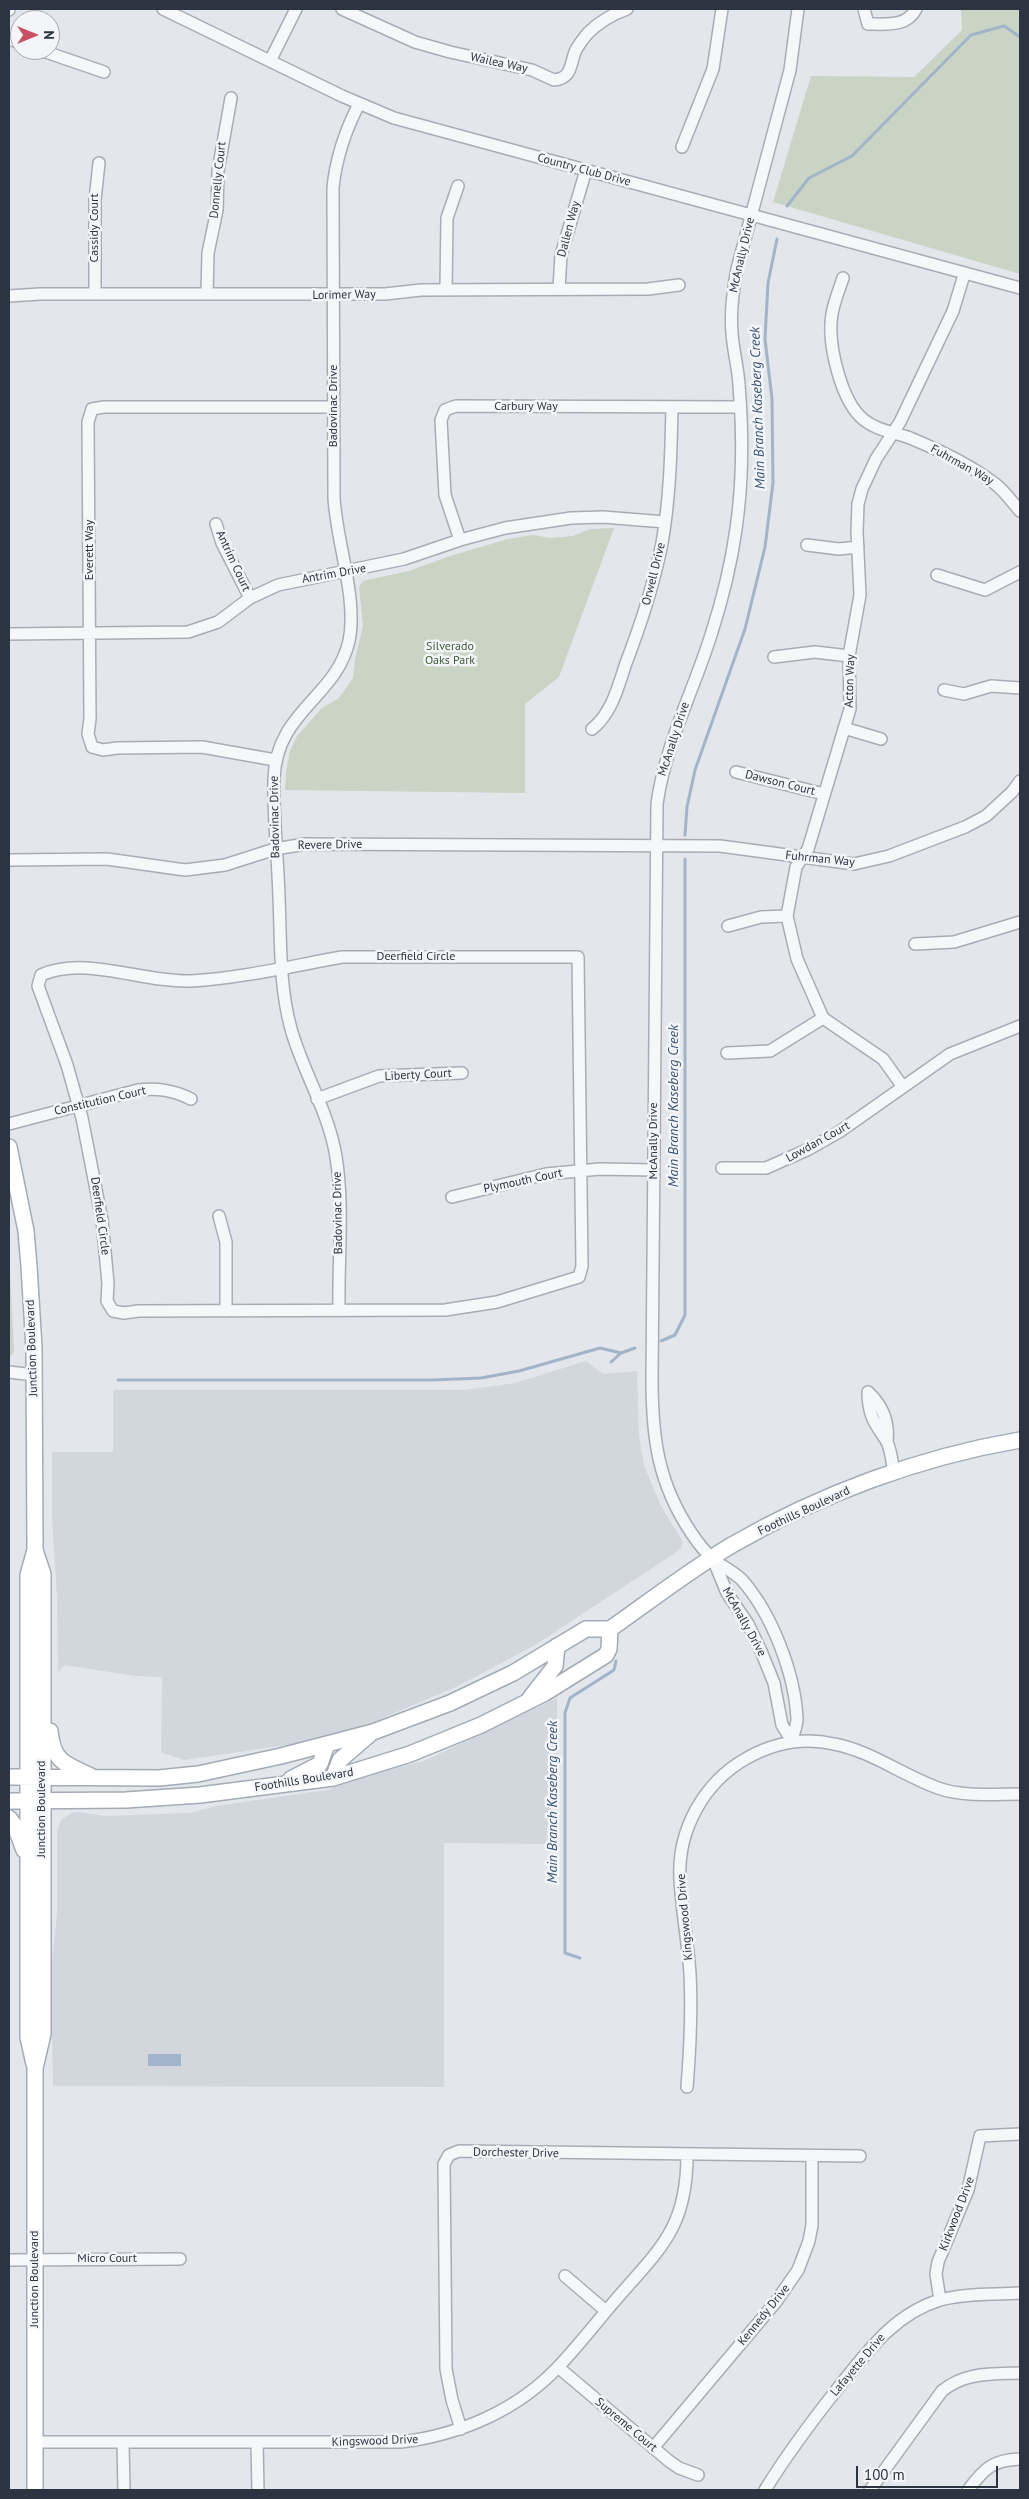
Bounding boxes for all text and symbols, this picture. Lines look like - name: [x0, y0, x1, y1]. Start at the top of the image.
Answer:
- north arrow: [10, 10, 60, 60]
- text: N: [40, 30, 58, 40]
- street label: Wailea Way: [469, 50, 529, 76]
- street label: Donnelly Court: [207, 141, 229, 219]
- street label: Country Club Drive: [536, 151, 632, 189]
- street label: Cassidy Court: [88, 193, 102, 263]
- street label: Dallen Way: [555, 199, 583, 259]
- street label: McAnally Drive: [726, 216, 758, 294]
- street label: Lorimer Way: [312, 287, 376, 303]
- water label: Main Branch Kaseberg Creek: [747, 327, 769, 489]
- street label: Badovinac Drive: [327, 365, 341, 447]
- street label: Carbury Way: [494, 400, 558, 414]
- street label: Fuhrman Way: [928, 442, 996, 488]
- street label: Everett Way: [83, 520, 97, 580]
- street label: Antrim Court: [213, 528, 253, 594]
- street label: Orwell Drive: [639, 541, 669, 607]
- street label: Antrim Drive: [301, 561, 367, 587]
- park label: Silverado Oaks Park: [425, 640, 475, 668]
- street label: Acton Way: [842, 654, 858, 708]
- street label: McAnally Drive: [655, 700, 693, 778]
- street label: Dawson Court: [743, 767, 817, 799]
- street label: Badovinac Drive: [267, 776, 283, 858]
- street label: Revere Drive: [298, 837, 362, 853]
- street label: Fuhrman Way: [785, 848, 855, 870]
- street label: Deerfield Circle: [377, 950, 455, 964]
- water label: Main Branch Kaseberg Creek: [666, 1025, 682, 1187]
- street label: Liberty Court: [384, 1066, 452, 1084]
- street label: Constitution Court: [53, 1083, 147, 1119]
- street label: McAnally Drive: [647, 1102, 661, 1180]
- street label: Lowdan Court: [784, 1119, 852, 1165]
- street label: Plymouth Court: [482, 1166, 564, 1196]
- street label: Badovinac Drive: [330, 1172, 346, 1254]
- street label: Deerfield Circle: [87, 1176, 113, 1256]
- street label: Junction Boulevard: [23, 1299, 41, 1397]
- street label: Foothills Boulevard: [756, 1483, 852, 1539]
- street label: McAnally Drive: [719, 1585, 769, 1659]
- water label: Main Branch Kaseberg Creek: [545, 1721, 561, 1883]
- street label: Junction Boulevard: [35, 1761, 49, 1857]
- street label: Foothills Boulevard: [254, 1765, 354, 1795]
- street label: Kingswood Drive: [674, 1873, 696, 1961]
- street label: Dorchester Drive: [473, 2145, 559, 2161]
- street label: Kirkwood Drive: [936, 2175, 978, 2253]
- street label: Junction Boulevard: [28, 2231, 42, 2327]
- street label: Micro Court: [77, 2252, 137, 2266]
- street label: Kennedy Drive: [735, 2282, 793, 2348]
- street label: Lafayette Drive: [828, 2331, 888, 2399]
- street label: Supreme Court: [592, 2395, 660, 2455]
- street label: Kingswood Drive: [331, 2432, 419, 2450]
- scale bar: [859, 2456, 1002, 2488]
- text: 100 m: [864, 2465, 905, 2484]

